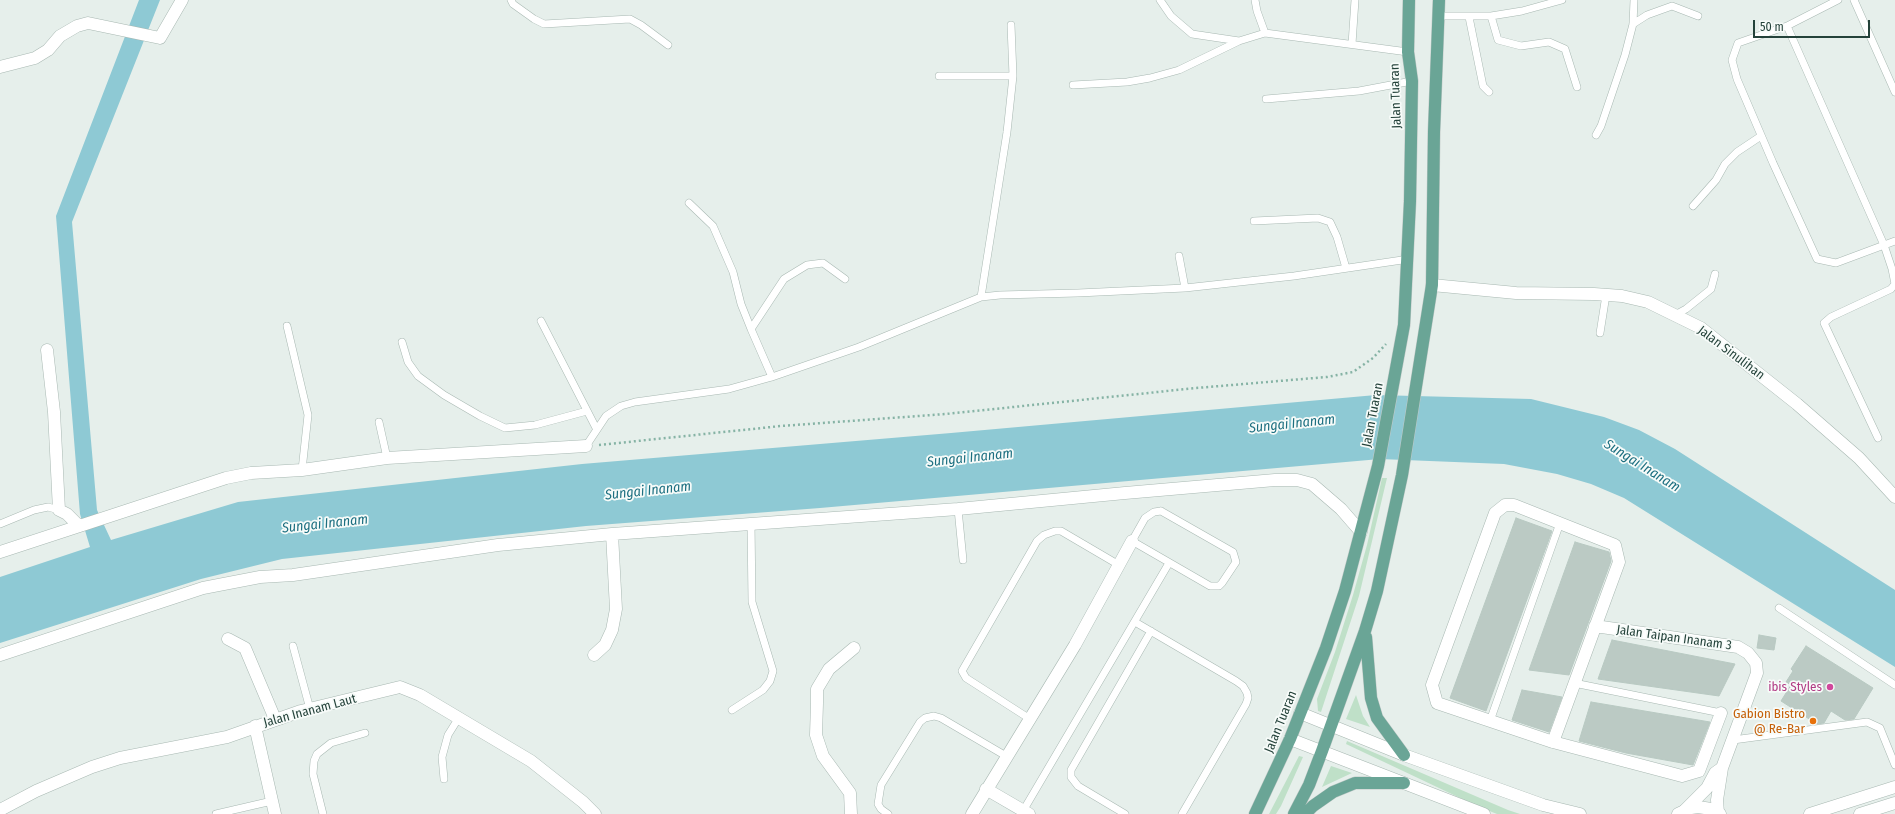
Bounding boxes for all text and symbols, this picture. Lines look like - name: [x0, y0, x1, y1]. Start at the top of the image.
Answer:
- scale bar: [1755, 12, 1872, 38]
- text: 50 m: [1760, 20, 1784, 34]
- street label: Jalan Tuaran: [1387, 63, 1405, 129]
- street label: Jalan Sinulihan: [1695, 323, 1767, 383]
- street label: Jalan Tuaran: [1359, 381, 1387, 449]
- water label: Sungai Inanam: [1248, 411, 1336, 437]
- water label: Sungai Inanam: [1601, 436, 1683, 496]
- water label: Sungai Inanam: [926, 445, 1014, 471]
- water label: Sungai Inanam: [604, 478, 692, 504]
- water label: Sungai Inanam: [281, 511, 369, 537]
- street label: Jalan Taipan Inanam 3: [1615, 622, 1733, 654]
- place label: ibis Styles: [1768, 679, 1822, 695]
- marker: ibis Styles: [1825, 682, 1835, 692]
- street label: Jalan Tuaran: [1262, 689, 1300, 755]
- street label: Jalan Inanam Laut: [262, 691, 358, 731]
- place label: Gabion Bistro @ Re-Bar: [1733, 706, 1805, 737]
- marker: Gabion Bistro @ Re-Bar: [1808, 716, 1818, 726]

